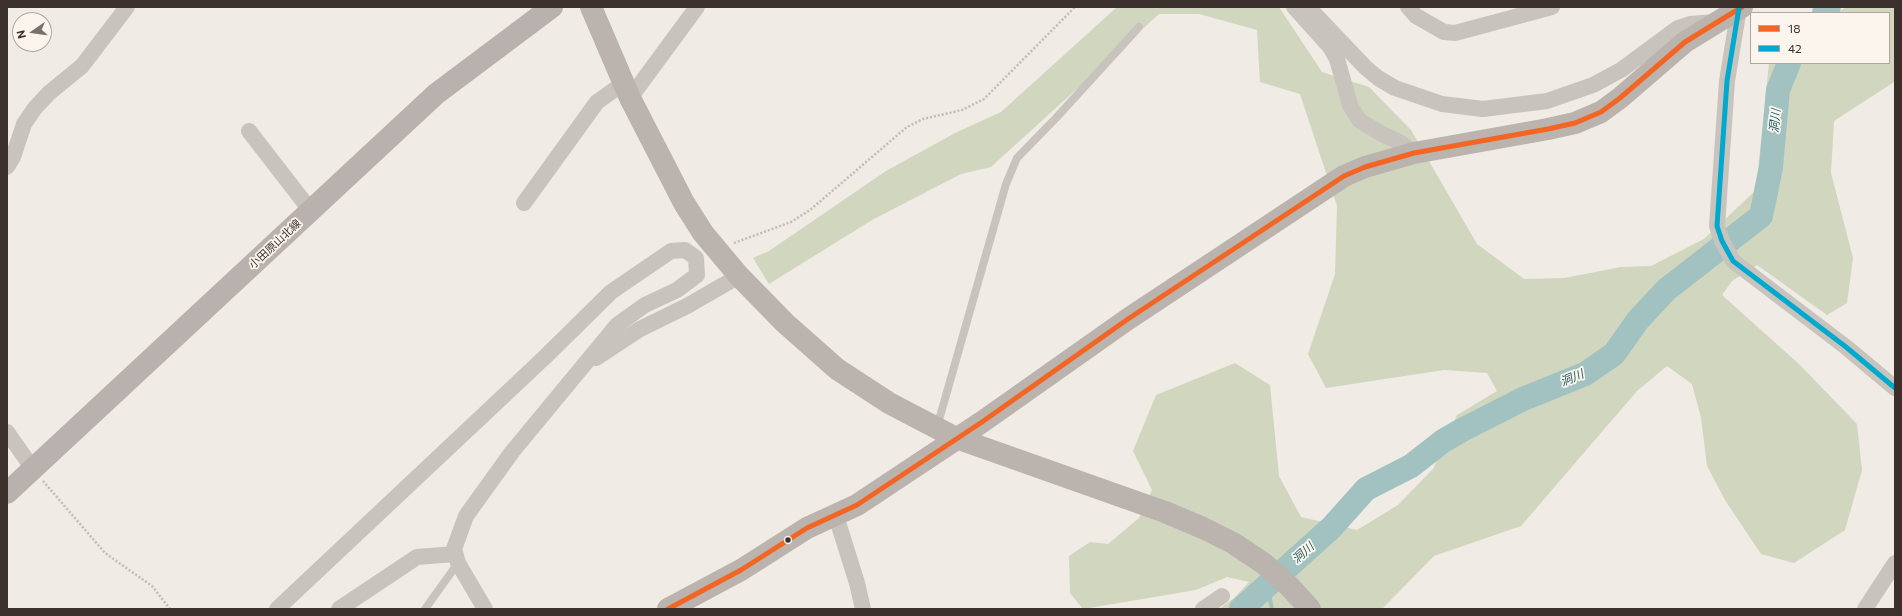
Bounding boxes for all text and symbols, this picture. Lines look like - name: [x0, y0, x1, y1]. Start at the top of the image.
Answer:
- north arrow: [12, 12, 52, 52]
- legend: [1750, 12, 1890, 64]
- text: 18: [1788, 21, 1800, 35]
- text: N: [14, 29, 28, 40]
- text: 42: [1788, 41, 1802, 55]
- water label: 洞川: [1767, 108, 1783, 134]
- street label: 小田原山北線: [246, 217, 304, 271]
- water label: 洞川: [1558, 367, 1586, 389]
- unlabelled marker: [783, 535, 793, 545]
- water label: 洞川: [1289, 540, 1317, 566]

